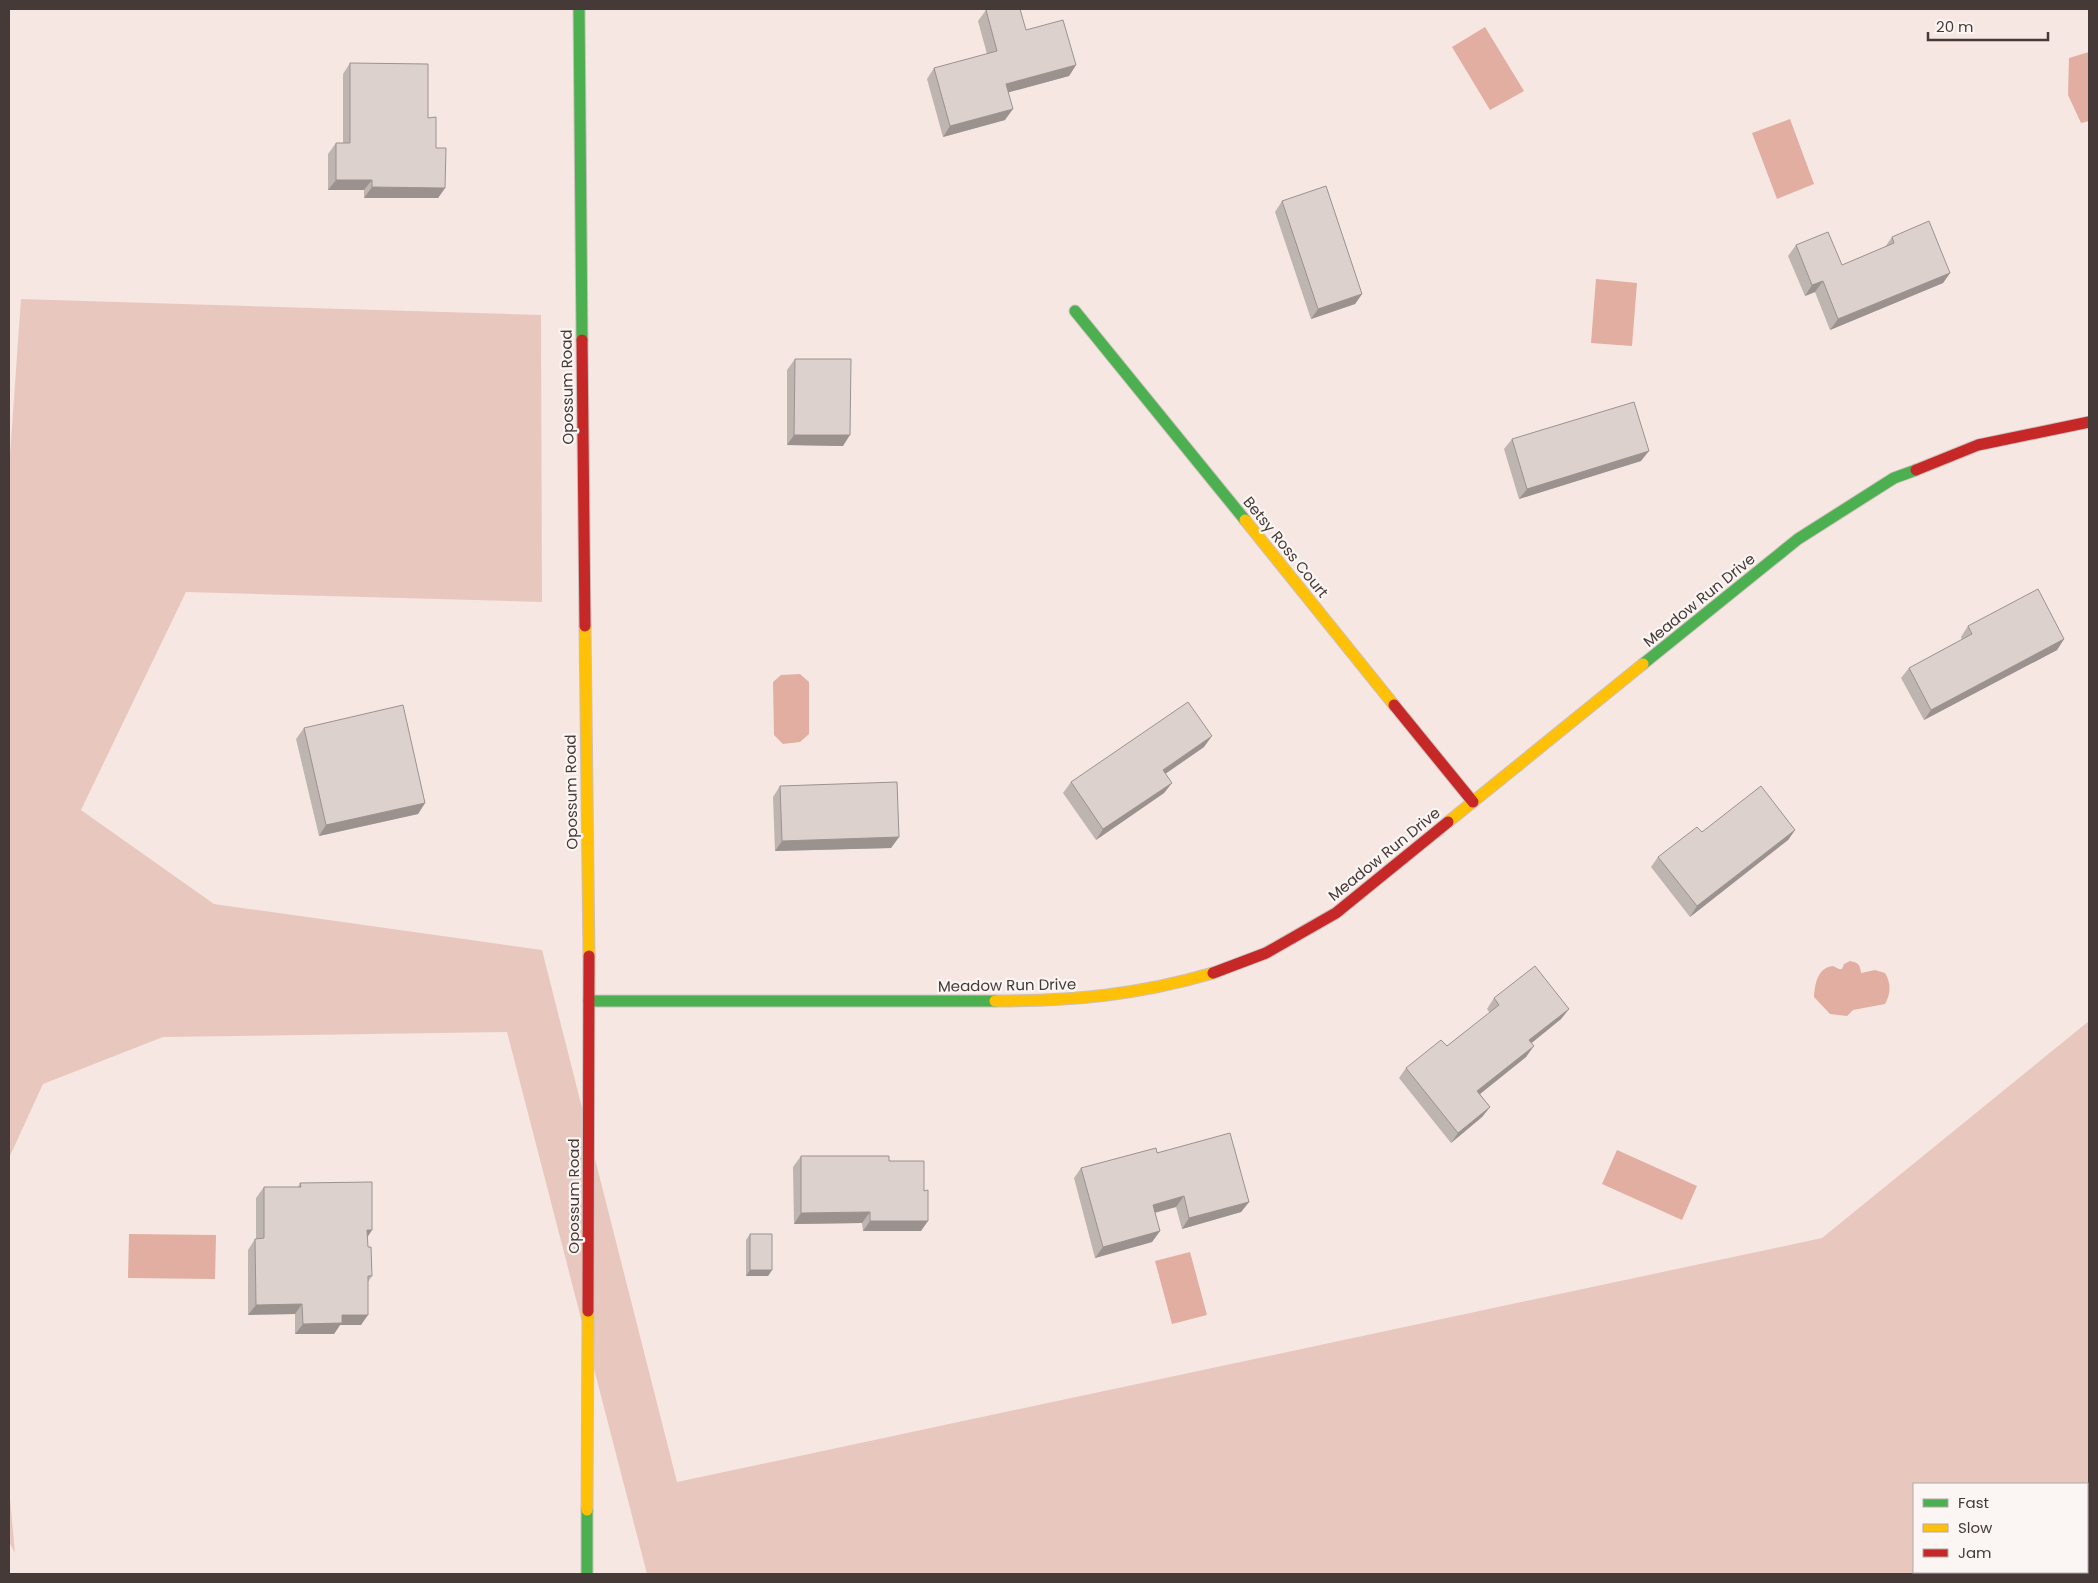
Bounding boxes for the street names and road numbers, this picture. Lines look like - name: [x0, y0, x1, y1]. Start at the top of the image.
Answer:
- street label: Opossum Road: [555, 329, 579, 445]
- street label: Betsy Ross Court: [1239, 492, 1333, 602]
- street label: Meadow Run Drive: [1639, 548, 1759, 652]
- street label: Opossum Road: [559, 734, 583, 850]
- street label: Meadow Run Drive: [1324, 802, 1444, 906]
- street label: Meadow Run Drive: [938, 973, 1076, 997]
- street label: Opossum Road: [563, 1138, 584, 1254]

